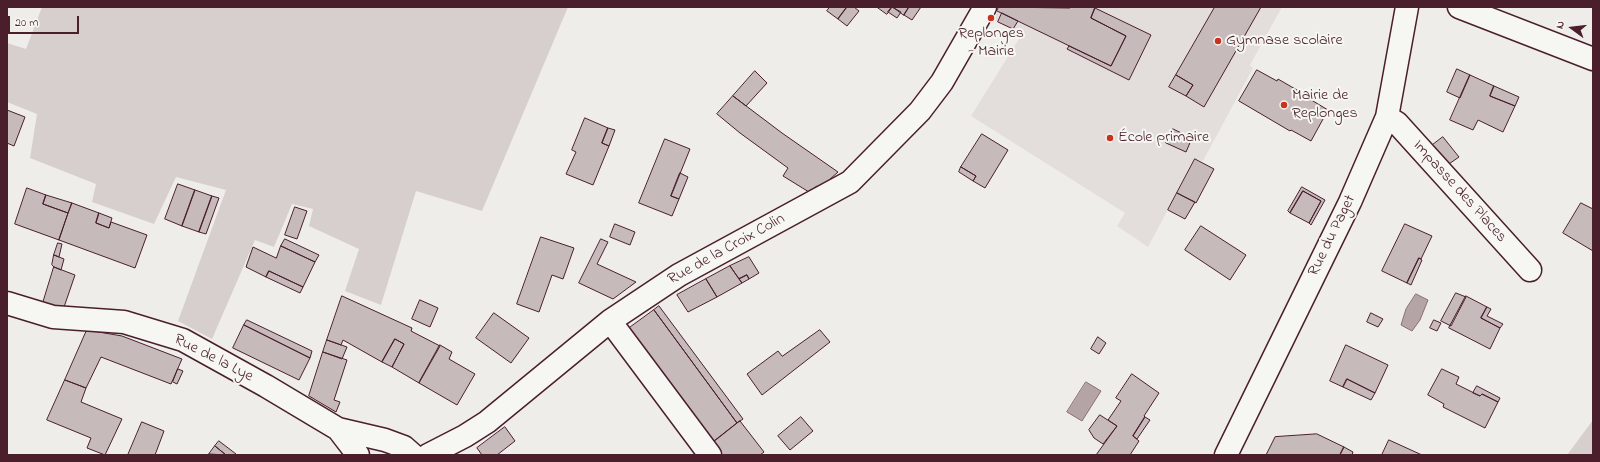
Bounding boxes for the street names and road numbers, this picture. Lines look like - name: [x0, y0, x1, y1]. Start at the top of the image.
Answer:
- street label: Impasse des Places: [1408, 137, 1510, 247]
- street label: Rue du Paget: [1305, 192, 1361, 280]
- street label: Rue de la Croix Colin: [665, 210, 789, 290]
- street label: Rue de la Lye: [170, 331, 256, 387]

